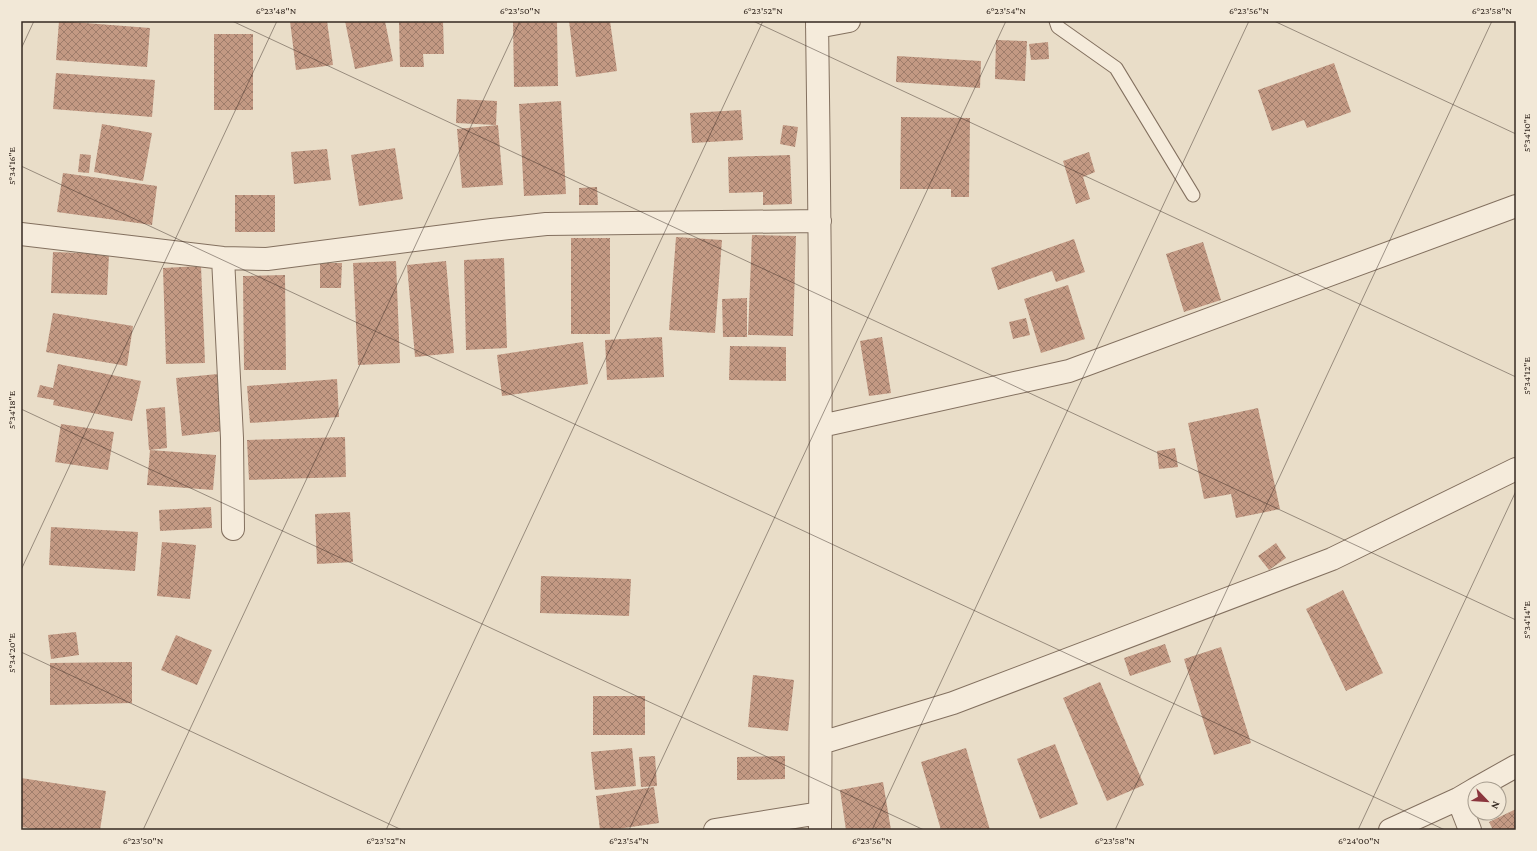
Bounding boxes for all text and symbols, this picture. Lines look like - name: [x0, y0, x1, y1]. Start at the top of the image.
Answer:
- text: 6°23'48"N: [256, 5, 297, 16]
- text: 6°23'50"N: [500, 5, 541, 16]
- text: 6°23'52"N: [743, 5, 783, 16]
- text: 6°23'54"N: [986, 5, 1026, 16]
- text: 6°23'56"N: [1229, 5, 1269, 16]
- text: 6°23'58"N: [1472, 5, 1513, 16]
- text: 5°34'10"E: [1521, 113, 1532, 152]
- text: 5°34'16"E: [6, 146, 17, 185]
- text: 5°34'12"E: [1521, 357, 1532, 395]
- text: 5°34'18"E: [6, 390, 17, 429]
- text: 5°34'14"E: [1521, 601, 1532, 639]
- text: 5°34'20"E: [6, 633, 17, 673]
- north arrow: [1467, 781, 1507, 821]
- text: N: [1489, 799, 1503, 812]
- text: 6°23'50"N: [123, 835, 164, 846]
- text: 6°23'52"N: [366, 835, 406, 846]
- text: 6°23'54"N: [609, 835, 649, 846]
- text: 6°23'56"N: [852, 835, 892, 846]
- text: 6°23'58"N: [1095, 835, 1136, 846]
- text: 6°24'00"N: [1338, 835, 1380, 846]

